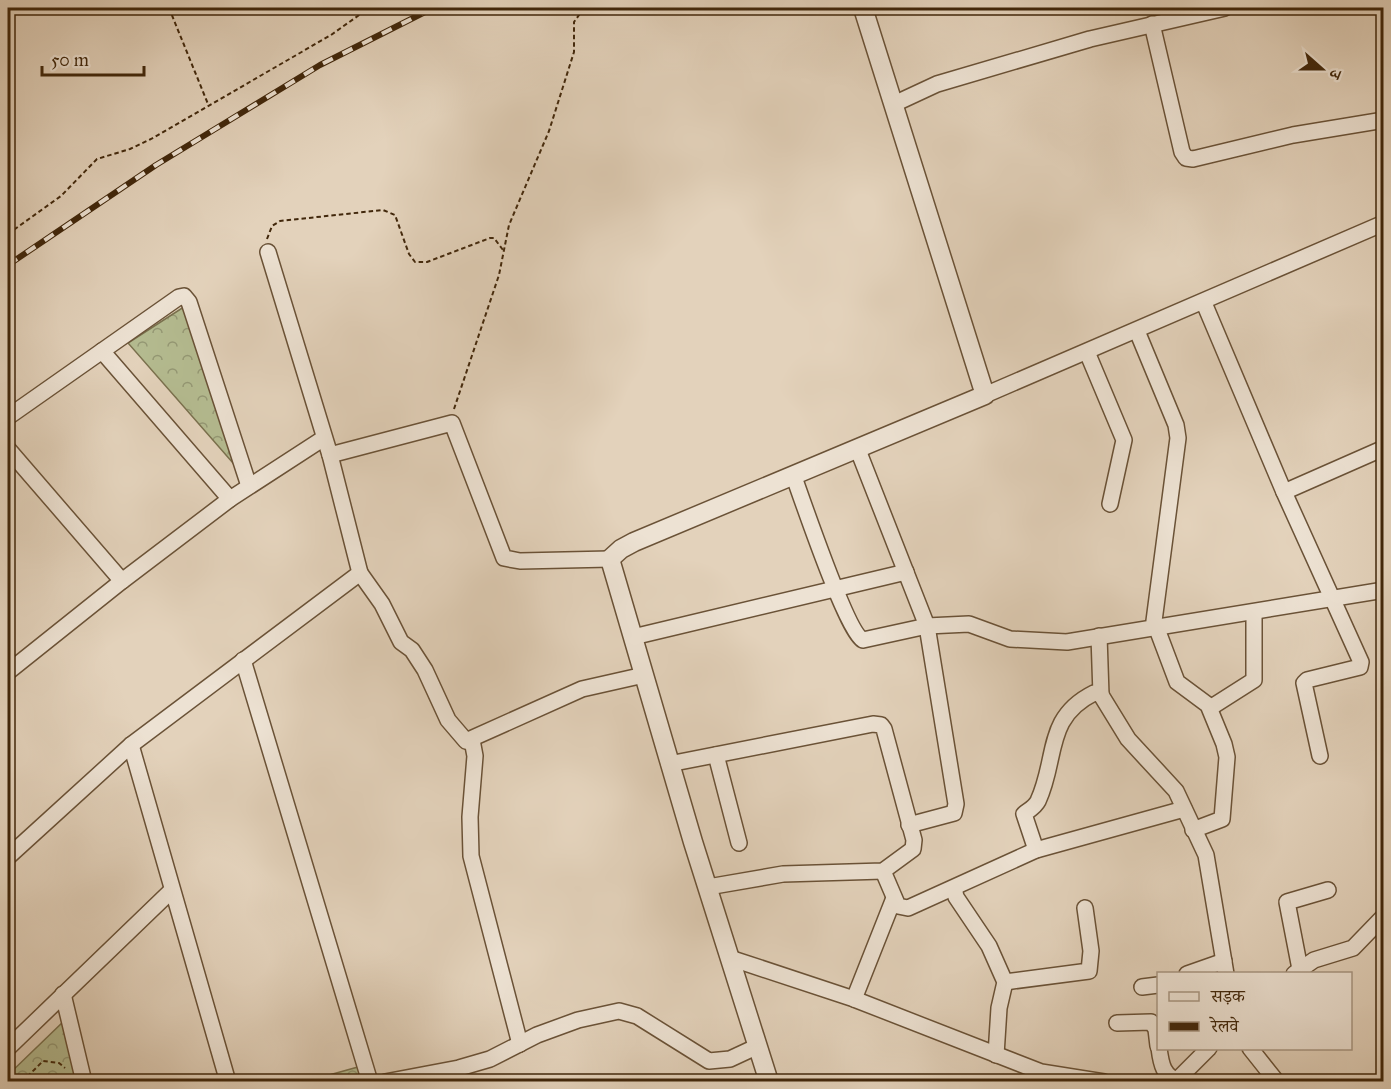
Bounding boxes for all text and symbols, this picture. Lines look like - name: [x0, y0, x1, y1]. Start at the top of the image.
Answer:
- scale bar: [42, 39, 144, 77]
- north arrow: [1292, 39, 1352, 99]
- text: 50 m: [51, 49, 89, 71]
- text: उ: [1325, 66, 1346, 83]
- legend: [1157, 972, 1352, 1050]
- text: सड़क: [1210, 985, 1246, 1007]
- text: रेलवे: [1209, 1015, 1240, 1037]

